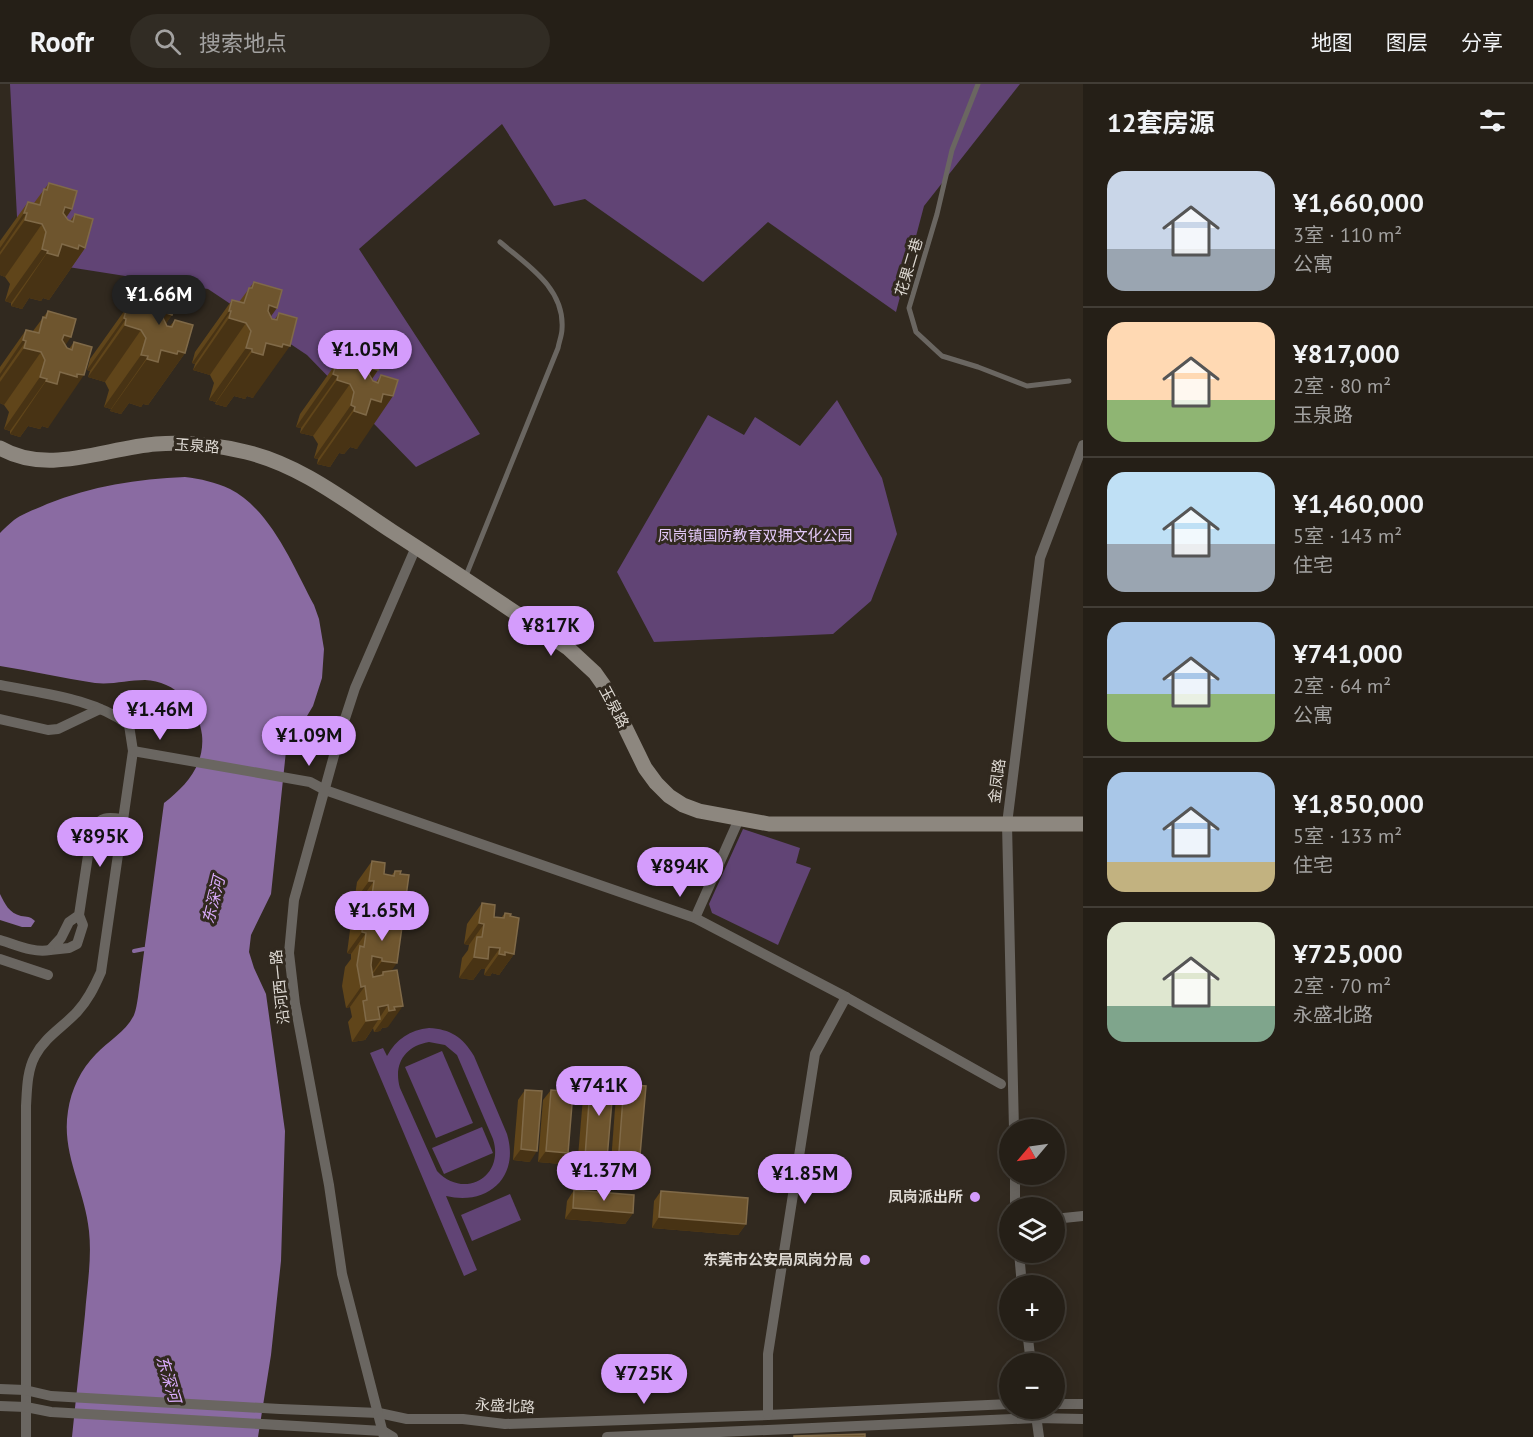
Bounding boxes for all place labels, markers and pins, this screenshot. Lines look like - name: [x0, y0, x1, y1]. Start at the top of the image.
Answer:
- pin: ¥1.66M: [110, 275, 208, 326]
- pin: ¥1.05M: [316, 330, 414, 381]
- pin: ¥817K: [509, 606, 593, 657]
- pin: ¥1.46M: [111, 690, 209, 741]
- pin: ¥1.09M: [260, 716, 358, 767]
- pin: ¥895K: [58, 817, 142, 868]
- pin: ¥894K: [638, 847, 722, 898]
- pin: ¥1.65M: [333, 891, 431, 942]
- pin: ¥741K: [557, 1066, 641, 1117]
- pin: ¥1.37M: [555, 1151, 653, 1202]
- pin: ¥1.85M: [756, 1154, 854, 1205]
- place label: 凤岗派出所: [888, 1187, 963, 1206]
- marker: 凤岗派出所: [968, 1190, 982, 1204]
- place label: 东莞市公安局凤岗分局: [703, 1250, 853, 1269]
- marker: 东莞市公安局凤岗分局: [858, 1253, 872, 1267]
- pin: ¥725K: [602, 1354, 686, 1405]

